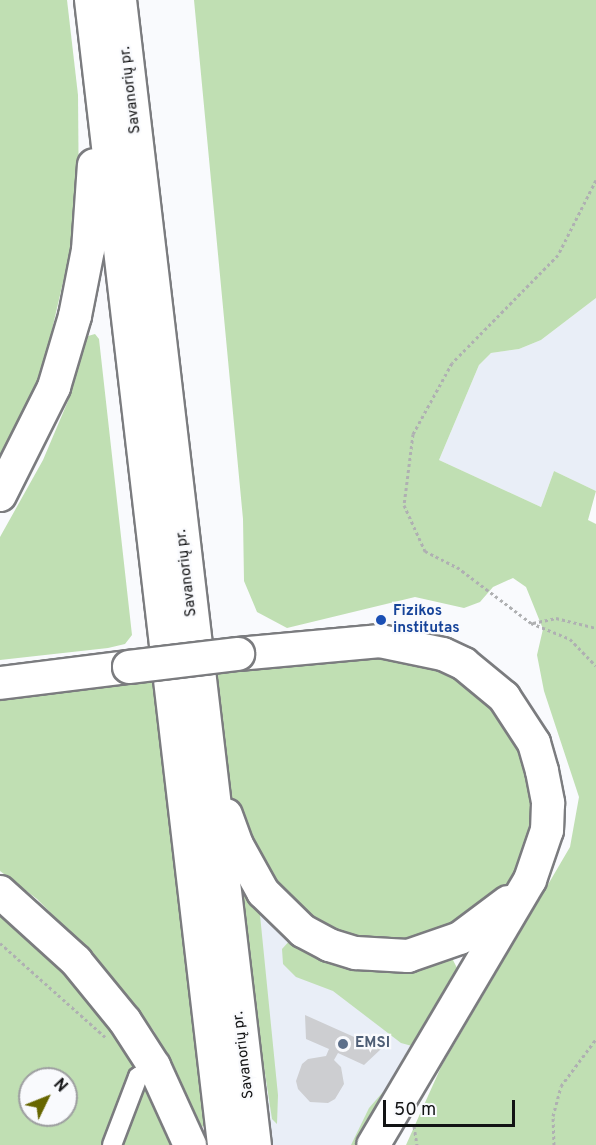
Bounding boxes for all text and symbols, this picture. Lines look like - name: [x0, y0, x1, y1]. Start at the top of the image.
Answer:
- street label: Savanorių pr.: [117, 45, 145, 135]
- street label: Savanorių pr.: [173, 528, 201, 618]
- place label: Fizikos institutas: [393, 602, 460, 637]
- marker: Fizikos institutas: [374, 613, 388, 627]
- street label: Savanorių pr.: [230, 1010, 258, 1100]
- place label: EMSI: [355, 1035, 390, 1053]
- marker: EMSI: [336, 1037, 350, 1051]
- north arrow: [18, 1067, 78, 1127]
- text: N: [48, 1075, 71, 1097]
- scale bar: [386, 1088, 518, 1126]
- text: 50 m: [394, 1099, 436, 1122]

